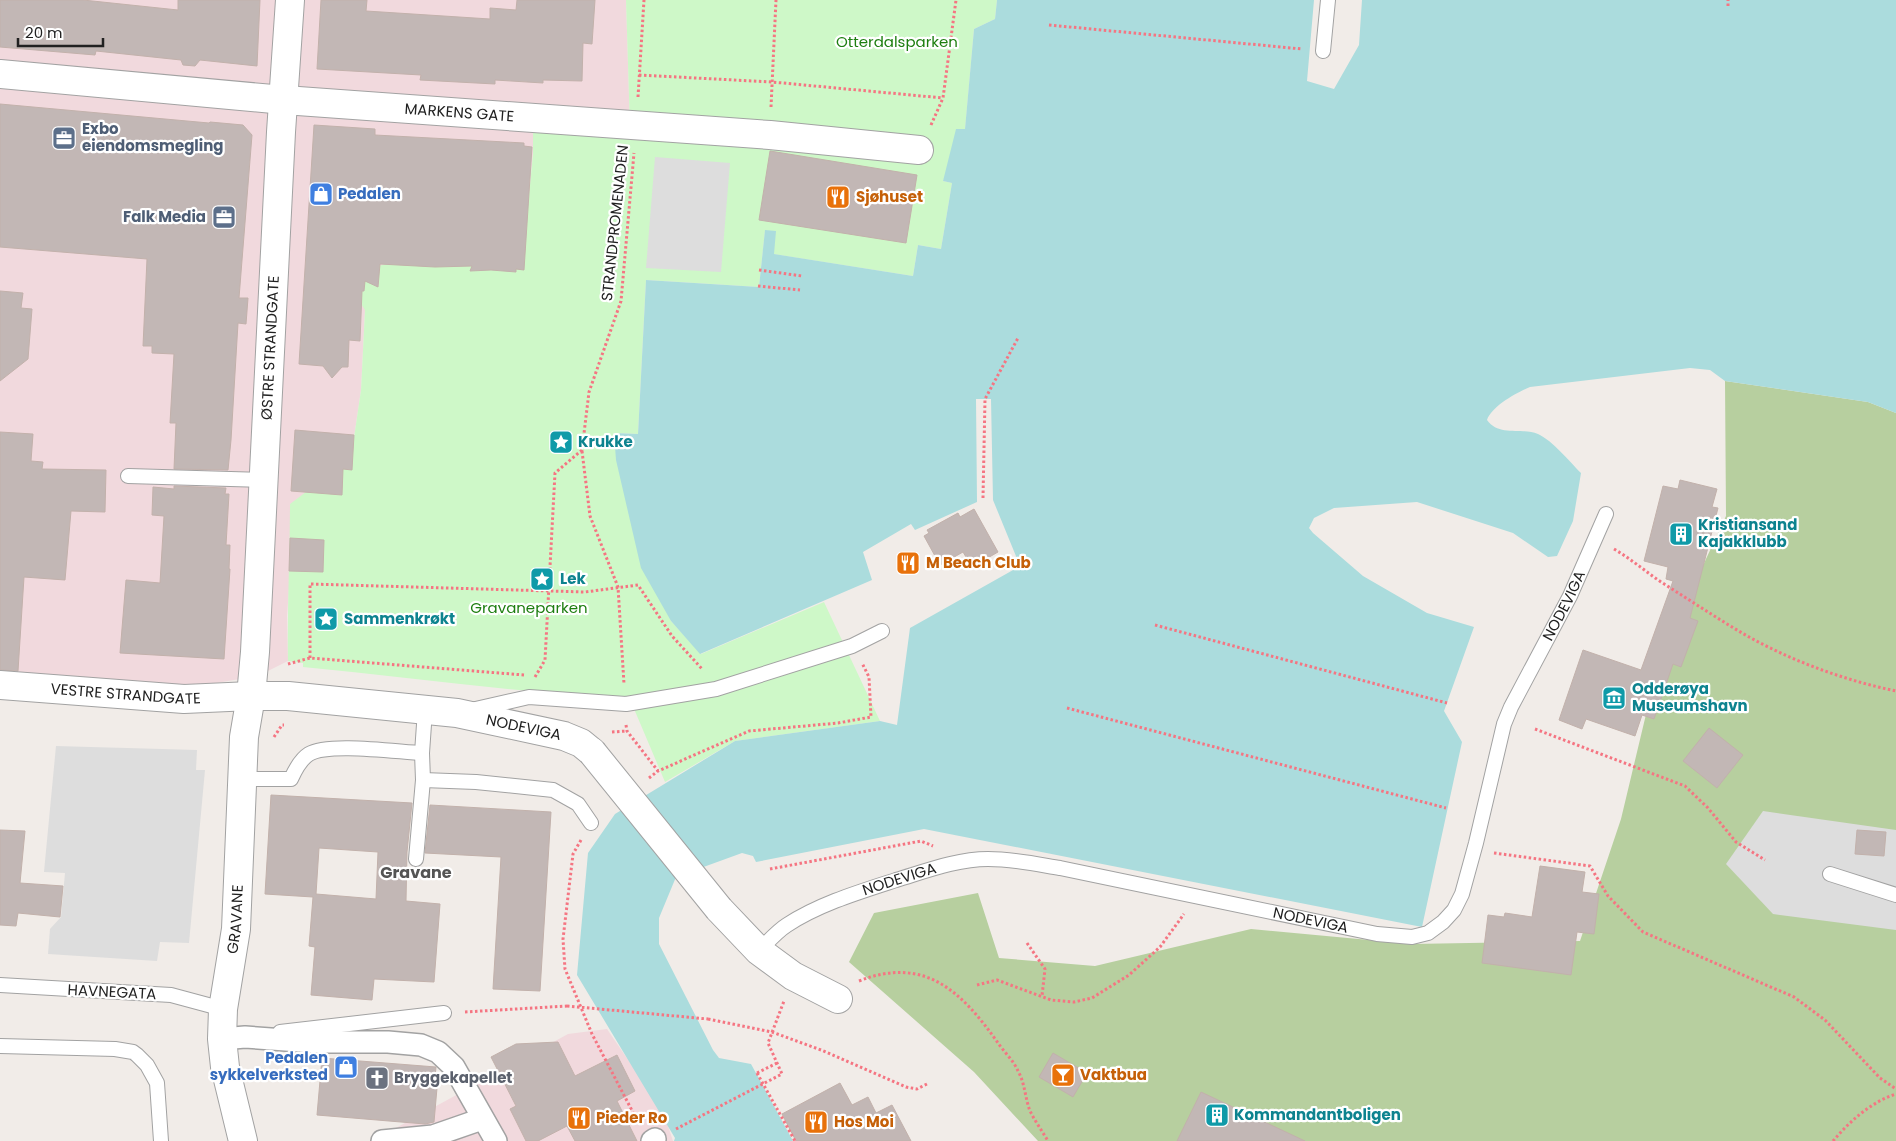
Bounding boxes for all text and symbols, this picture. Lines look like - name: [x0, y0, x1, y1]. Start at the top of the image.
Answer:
- scale bar: [18, 15, 102, 47]
- text: 20 m: [25, 22, 63, 43]
- park label: Otterdalsparken: [836, 31, 958, 52]
- street label: MARKENS GATE: [404, 98, 515, 127]
- place label: Exbo eiendomsmegling: [82, 118, 223, 156]
- office icon: Exbo eiendomsmegling: [51, 125, 77, 151]
- street label: STRANDPROMENADEN: [596, 144, 633, 302]
- shop icon: Pedalen: [308, 181, 334, 207]
- place label: Pedalen: [338, 183, 401, 204]
- restaurant icon: Sjøhuset: [825, 184, 851, 210]
- place label: Sjøhuset: [856, 186, 923, 207]
- office icon: Falk Media: [211, 204, 237, 230]
- place label: Falk Media: [123, 206, 206, 227]
- street label: ØSTRE STRANDGATE: [256, 275, 284, 420]
- place icon: Krukke: [548, 429, 574, 455]
- place label: Krukke: [578, 431, 633, 452]
- place label: Kristiansand Kajakklubb: [1698, 514, 1797, 552]
- building icon: Kristiansand Kajakklubb: [1668, 521, 1694, 547]
- restaurant icon: M Beach Club: [895, 550, 921, 576]
- place label: M Beach Club: [926, 552, 1031, 573]
- place icon: Lek: [529, 566, 555, 592]
- street label: NODEVIGA: [1537, 567, 1590, 644]
- place label: Lek: [560, 568, 586, 589]
- park label: Gravaneparken: [470, 597, 588, 618]
- place icon: Sammenkrøkt: [313, 606, 339, 632]
- place label: Sammenkrøkt: [344, 608, 455, 629]
- street label: VESTRE STRANDGATE: [50, 678, 201, 709]
- place label: Odderøya Museumshavn: [1632, 678, 1748, 716]
- museum icon: Odderøya Museumshavn: [1601, 685, 1627, 711]
- street label: NODEVIGA: [484, 709, 563, 745]
- street label: NODEVIGA: [860, 857, 939, 900]
- district label: Gravane: [380, 861, 452, 884]
- street label: GRAVANE: [221, 884, 248, 955]
- street label: NODEVIGA: [1271, 902, 1350, 938]
- street label: HAVNEGATA: [67, 979, 157, 1004]
- place label: Pedalen sykkelverksted: [210, 1047, 328, 1085]
- shop icon: Pedalen sykkelverksted: [333, 1054, 359, 1080]
- bar icon: Vaktbua: [1050, 1062, 1076, 1088]
- place label: Vaktbua: [1080, 1064, 1147, 1085]
- church icon: Bryggekapellet: [364, 1065, 390, 1091]
- place label: Bryggekapellet: [394, 1067, 512, 1088]
- building icon: Kommandantboligen: [1204, 1102, 1230, 1128]
- place label: Kommandantboligen: [1234, 1104, 1401, 1125]
- restaurant icon: Pieder Ro: [566, 1105, 592, 1131]
- place label: Pieder Ro: [596, 1107, 668, 1128]
- restaurant icon: Hos Moi: [803, 1109, 829, 1135]
- place label: Hos Moi: [834, 1111, 894, 1132]

